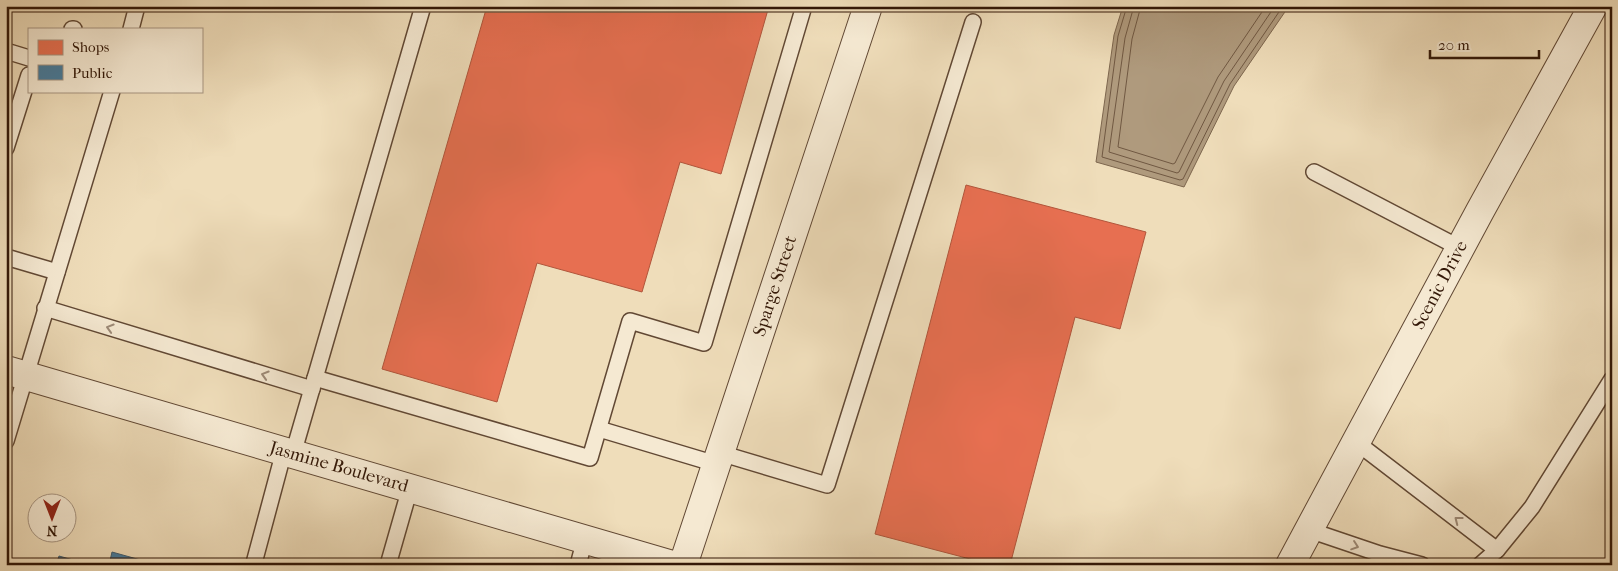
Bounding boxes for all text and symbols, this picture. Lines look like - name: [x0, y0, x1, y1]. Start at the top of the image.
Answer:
- legend: [28, 28, 202, 92]
- scale bar: [1430, 28, 1539, 60]
- text: 20 m: [1438, 36, 1470, 54]
- text: Shops: [72, 38, 110, 56]
- text: Public: [72, 64, 113, 82]
- street label: Sparge Street: [749, 232, 801, 339]
- street label: Scenic Drive: [1408, 237, 1472, 333]
- one-way arrow: [106, 323, 114, 333]
- one-way arrow: [261, 370, 270, 380]
- street label: Jasmine Boulevard: [265, 437, 411, 497]
- north arrow: [28, 494, 78, 544]
- one-way arrow: [1455, 518, 1464, 526]
- text: N: [46, 522, 57, 539]
- one-way arrow: [1350, 540, 1359, 550]

